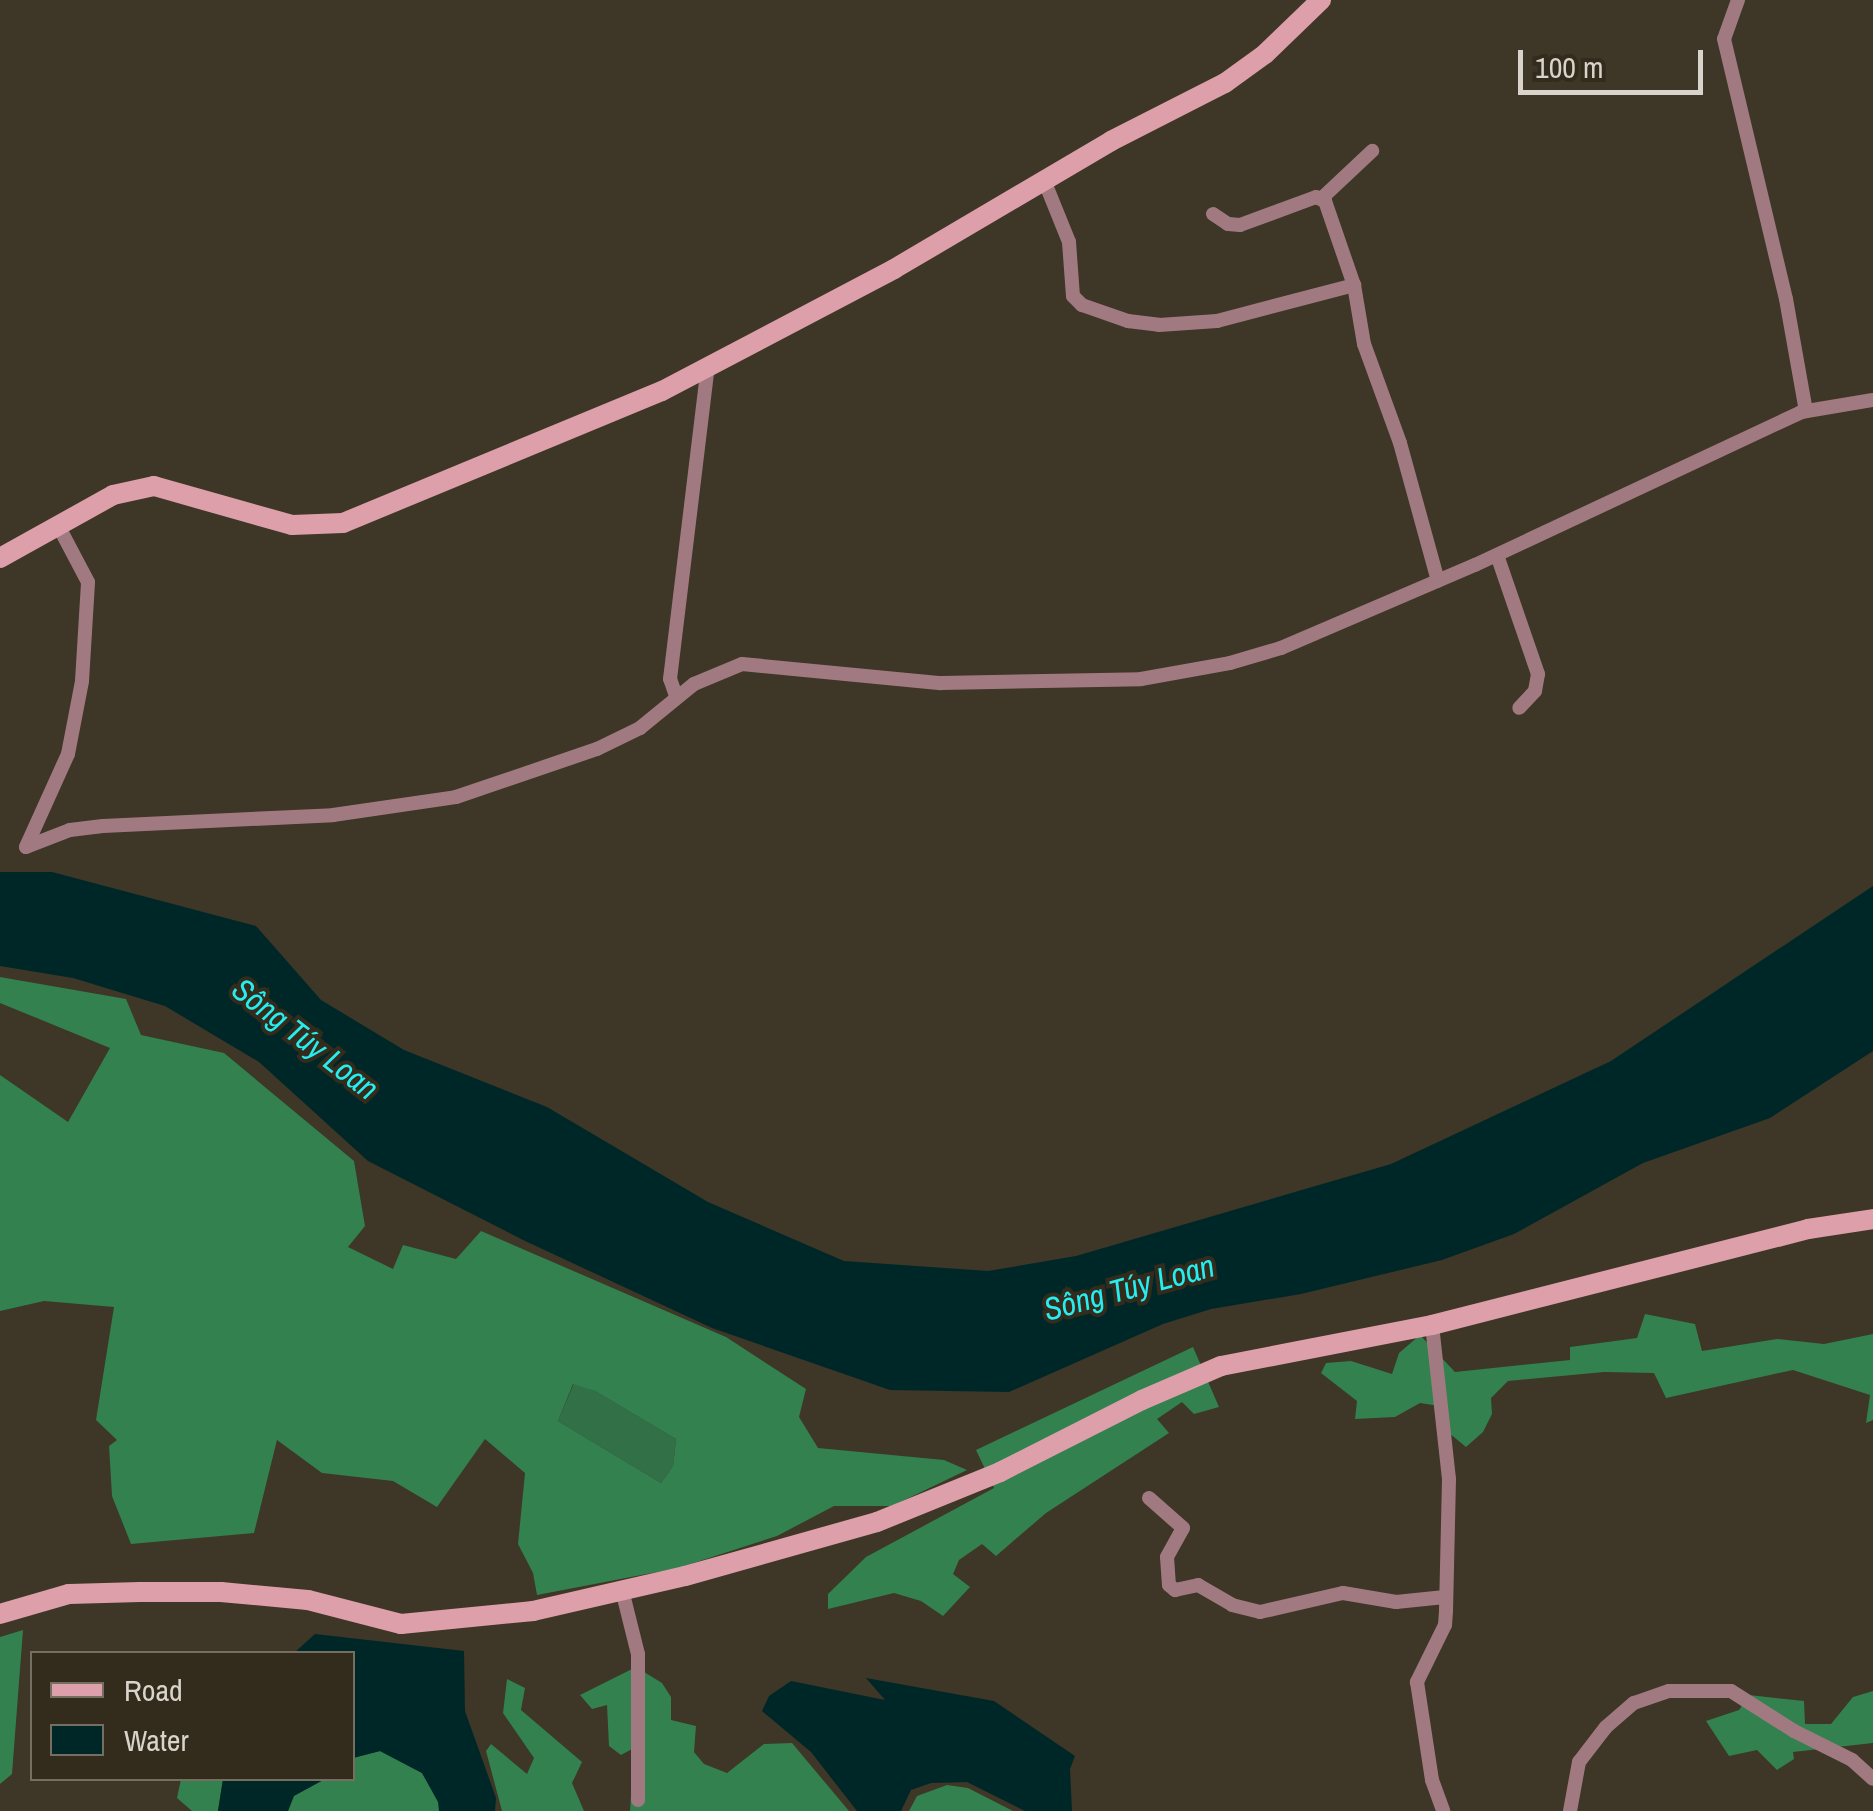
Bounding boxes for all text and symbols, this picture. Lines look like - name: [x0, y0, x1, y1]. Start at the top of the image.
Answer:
- scale bar: [1523, 30, 1708, 92]
- text: 100 m: [1535, 47, 1603, 87]
- water label: Sông Túy Loan: [224, 970, 386, 1108]
- water label: Sông Túy Loan: [1039, 1247, 1219, 1329]
- legend: [30, 1651, 355, 1781]
- text: Road: [124, 1670, 183, 1710]
- text: Water: [124, 1720, 189, 1760]

